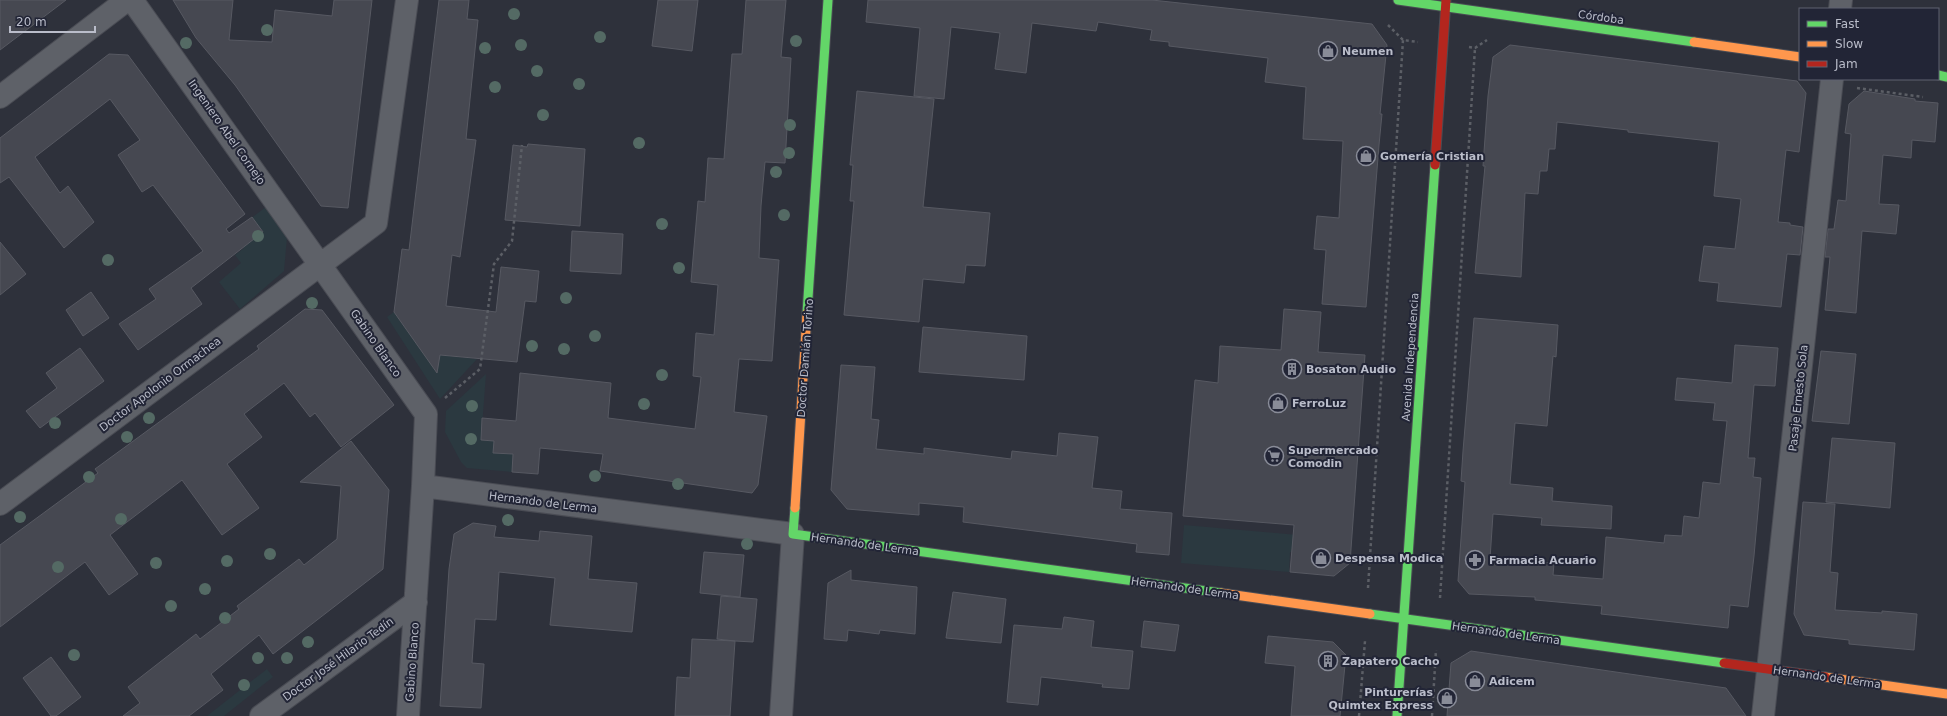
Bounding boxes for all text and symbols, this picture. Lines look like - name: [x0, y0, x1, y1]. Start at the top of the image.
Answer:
- scale bar: [10, 8, 95, 34]
- street label: Córdoba: [1577, 8, 1625, 27]
- legend: [1799, 8, 1939, 80]
- text: 20 m: [16, 15, 47, 29]
- text: Fast: [1835, 17, 1859, 31]
- text: Slow: [1835, 37, 1863, 51]
- shop icon: Neumen: [1317, 40, 1339, 62]
- place label: Neumen: [1342, 45, 1393, 58]
- text: Jam: [1834, 57, 1858, 71]
- street label: Ingeniero Abel Cornejo: [185, 77, 268, 188]
- shop icon: Gomería Cristian: [1355, 145, 1377, 167]
- place label: Gomería Cristian: [1380, 150, 1484, 163]
- street label: Avenida Independencia: [1400, 292, 1421, 422]
- street label: Doctor Damián Torino: [795, 298, 816, 418]
- street label: Gabino Blanco: [347, 307, 404, 380]
- street label: Doctor Apolonio Ormachea: [97, 335, 224, 434]
- street label: Pasaje Ernesto Sola: [1786, 344, 1811, 452]
- building icon: Bosaton Audio: [1281, 358, 1303, 380]
- place label: Bosaton Audio: [1306, 363, 1396, 376]
- shop icon: FerroLuz: [1267, 392, 1289, 414]
- place label: FerroLuz: [1292, 397, 1346, 410]
- place label: Supermercado Comodin: [1288, 444, 1379, 470]
- supermarket icon: Supermercado Comodin: [1263, 445, 1285, 467]
- street label: Hernando de Lerma: [488, 489, 598, 516]
- street label: Hernando de Lerma: [810, 530, 920, 559]
- shop icon: Despensa Modica: [1310, 547, 1332, 569]
- pharmacy icon: Farmacia Acuario: [1464, 549, 1486, 571]
- place label: Despensa Modica: [1335, 552, 1443, 565]
- place label: Farmacia Acuario: [1489, 554, 1597, 567]
- street label: Hernando de Lerma: [1130, 574, 1240, 603]
- street label: Doctor José Hilario Tedín: [280, 615, 396, 704]
- street label: Hernando de Lerma: [1451, 619, 1561, 648]
- street label: Gabino Blanco: [403, 622, 422, 702]
- building icon: Zapatero Cacho: [1317, 650, 1339, 672]
- place label: Zapatero Cacho: [1342, 655, 1440, 668]
- street label: Hernando de Lerma: [1772, 663, 1882, 692]
- shop icon: Adicem: [1464, 670, 1486, 692]
- place label: Adicem: [1489, 675, 1535, 688]
- place label: Pinturerías Quimtex Express: [1328, 686, 1433, 712]
- shop icon: Pinturerías Quimtex Express: [1436, 687, 1458, 709]

